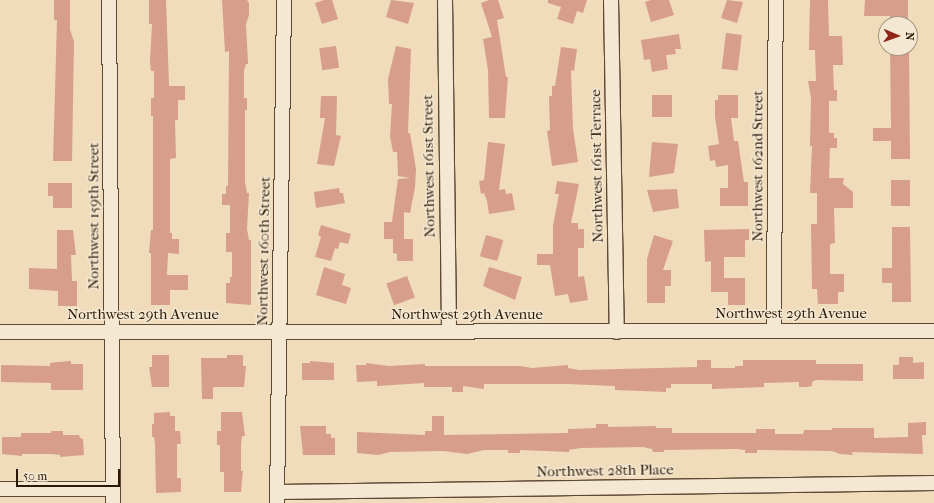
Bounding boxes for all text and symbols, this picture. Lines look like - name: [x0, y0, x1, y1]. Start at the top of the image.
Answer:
- north arrow: [878, 16, 918, 56]
- text: N: [903, 32, 916, 41]
- street label: Northwest 161st Terrace: [587, 89, 607, 243]
- street label: Northwest 162nd Street: [749, 90, 767, 242]
- street label: Northwest 161st Street: [419, 94, 439, 238]
- street label: Northwest 159th Street: [85, 142, 103, 290]
- street label: Northwest 160th Street: [254, 176, 274, 326]
- street label: Northwest 29th Avenue: [715, 305, 867, 323]
- street label: Northwest 29th Avenue: [67, 306, 219, 324]
- street label: Northwest 29th Avenue: [391, 306, 543, 324]
- scale bar: [18, 461, 122, 487]
- street label: Northwest 28th Place: [536, 461, 674, 481]
- text: 50 m: [23, 469, 47, 483]

